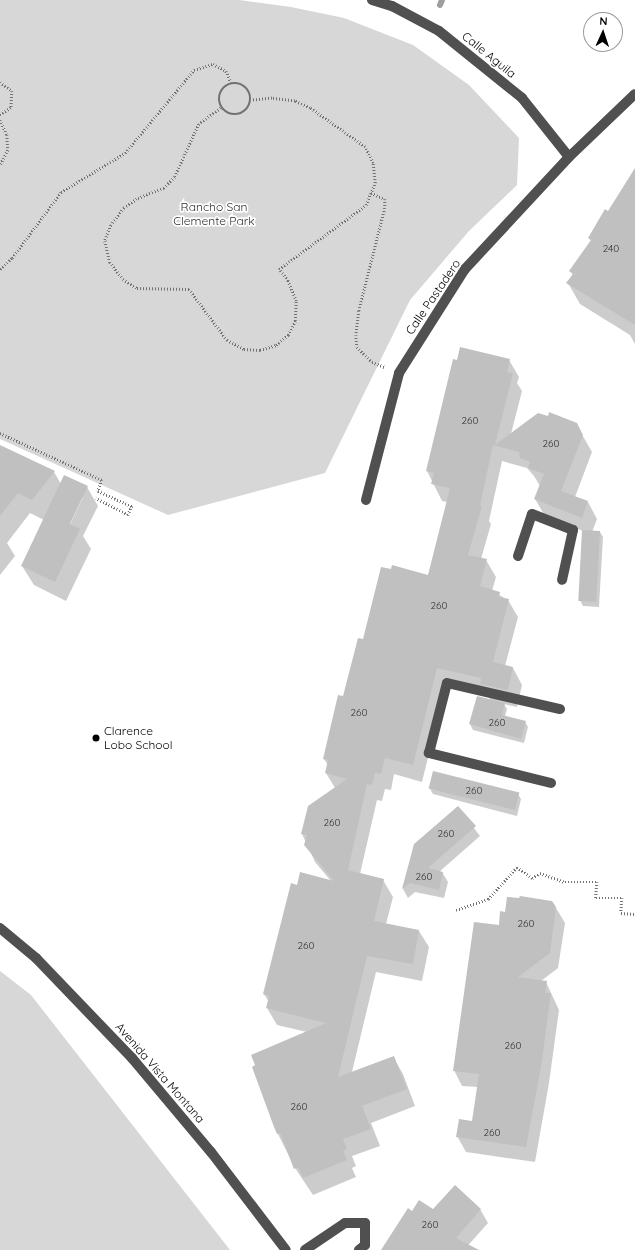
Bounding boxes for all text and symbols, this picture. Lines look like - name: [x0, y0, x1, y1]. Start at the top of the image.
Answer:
- north arrow: [583, 12, 623, 52]
- text: N: [599, 14, 608, 28]
- street label: Calle Aguila: [459, 29, 519, 81]
- park label: Rancho San Clemente Park: [173, 200, 255, 228]
- house number: 240: [603, 243, 619, 255]
- street label: Calle Pastadero: [403, 257, 463, 337]
- house number: 260: [462, 415, 478, 427]
- house number: 260: [543, 438, 559, 450]
- house number: 260: [431, 600, 447, 612]
- house number: 260: [351, 707, 367, 719]
- house number: 260: [489, 717, 505, 729]
- place label: Clarence Lobo School: [104, 724, 172, 752]
- marker: Clarence Lobo School: [91, 733, 101, 743]
- house number: 260: [466, 785, 482, 797]
- house number: 260: [324, 817, 340, 829]
- house number: 260: [438, 828, 454, 840]
- house number: 260: [416, 871, 432, 883]
- house number: 260: [518, 918, 534, 930]
- house number: 260: [298, 940, 314, 952]
- street label: Avenida Vista Montana: [112, 1020, 208, 1126]
- house number: 260: [505, 1040, 521, 1052]
- house number: 260: [291, 1101, 307, 1113]
- house number: 260: [484, 1127, 500, 1139]
- house number: 260: [422, 1219, 438, 1231]

